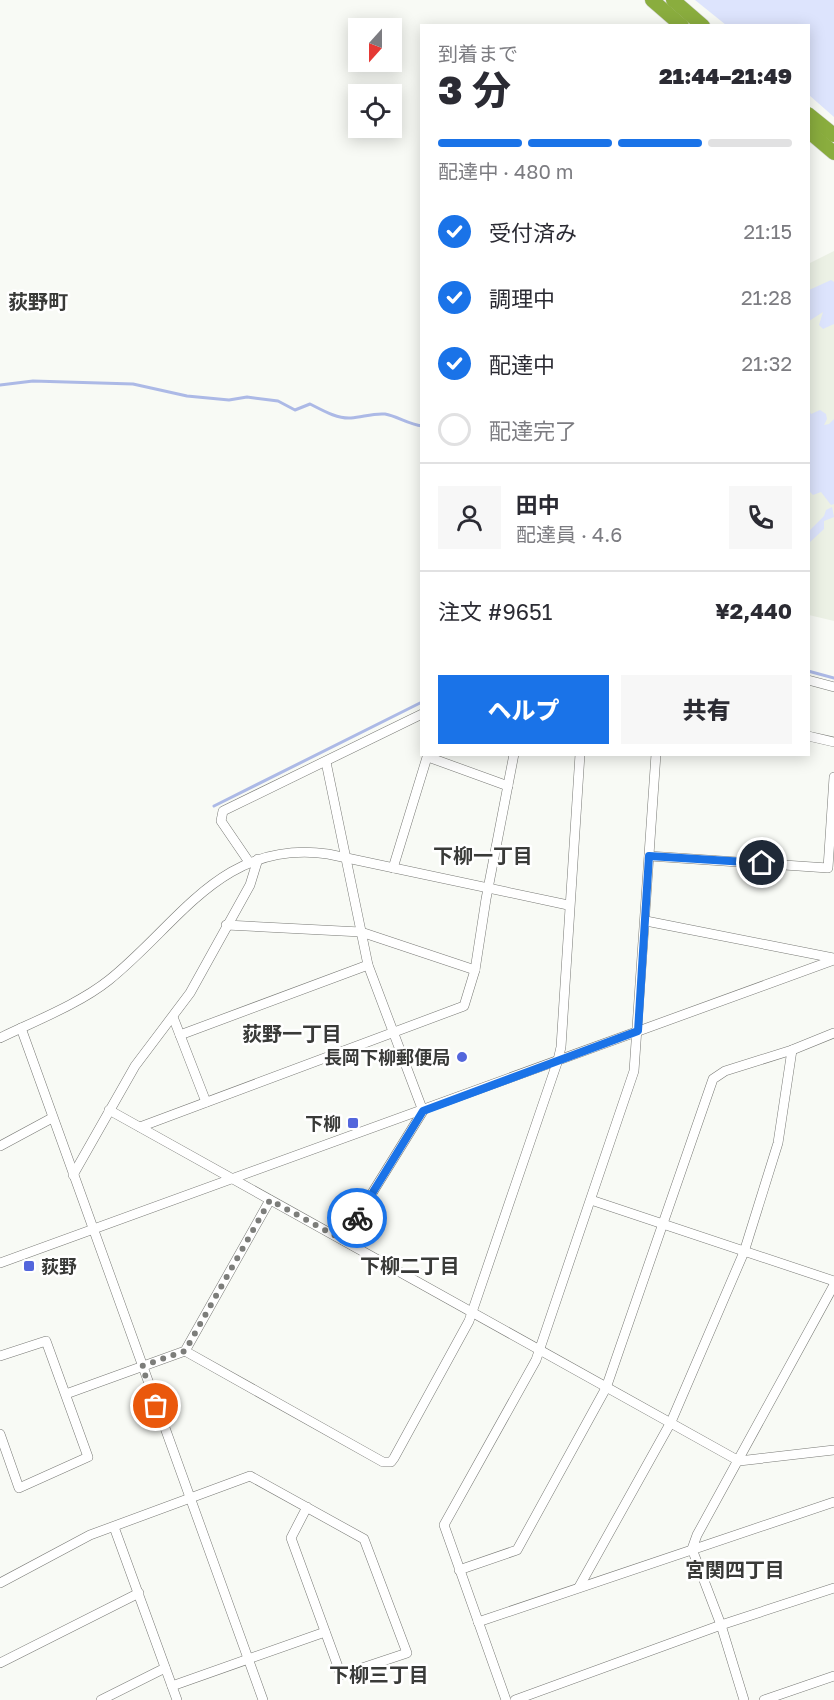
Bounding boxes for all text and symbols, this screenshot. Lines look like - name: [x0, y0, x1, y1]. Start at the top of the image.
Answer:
- north arrow: [348, 18, 402, 72]
- map controls: [348, 18, 402, 138]
- text: 到着まで: [438, 41, 518, 65]
- text: 21:44–21:49: [659, 62, 792, 89]
- text: 3 分: [438, 66, 511, 113]
- button: locate: [348, 84, 402, 138]
- text: 配達中 · 480 m: [438, 159, 574, 183]
- icon: check: [438, 215, 471, 248]
- text: 受付済み: [489, 219, 577, 246]
- text: 21:15: [743, 219, 792, 243]
- icon: check: [438, 281, 471, 314]
- text: 調理中: [489, 285, 555, 312]
- text: 21:28: [741, 285, 792, 309]
- district label: 荻野町: [8, 289, 68, 313]
- icon: check: [438, 347, 471, 380]
- text: 配達中: [489, 351, 555, 378]
- text: 21:32: [741, 351, 792, 375]
- text: 配達完了: [489, 417, 577, 444]
- button: person: [438, 486, 501, 549]
- button: phone: [729, 486, 792, 549]
- text: 田中: [516, 491, 560, 518]
- text: 配達員 · 4.6: [516, 522, 622, 546]
- text: ¥2,440: [715, 597, 792, 624]
- text: 注文 #9651: [438, 598, 553, 625]
- button: ヘルプ: [438, 675, 609, 744]
- button: 共有: [621, 675, 792, 744]
- pin: [736, 837, 787, 888]
- district label: 下柳一丁目: [433, 843, 533, 867]
- icon: home: [745, 846, 778, 879]
- district label: 荻野一丁目: [242, 1021, 342, 1045]
- place label: 長岡下柳郵便局: [324, 1046, 450, 1068]
- marker: 長岡下柳郵便局: [455, 1050, 469, 1064]
- place label: 下柳: [305, 1112, 341, 1134]
- marker: 下柳: [346, 1116, 360, 1130]
- courier: [327, 1188, 387, 1248]
- icon: bike: [341, 1202, 374, 1235]
- district label: 下柳二丁目: [360, 1253, 460, 1277]
- place label: 荻野: [41, 1255, 77, 1277]
- marker: 荻野: [22, 1259, 36, 1273]
- pin: [130, 1380, 181, 1431]
- icon: bag: [139, 1389, 172, 1422]
- district label: 宮関四丁目: [685, 1557, 785, 1581]
- district label: 下柳三丁目: [329, 1662, 429, 1686]

